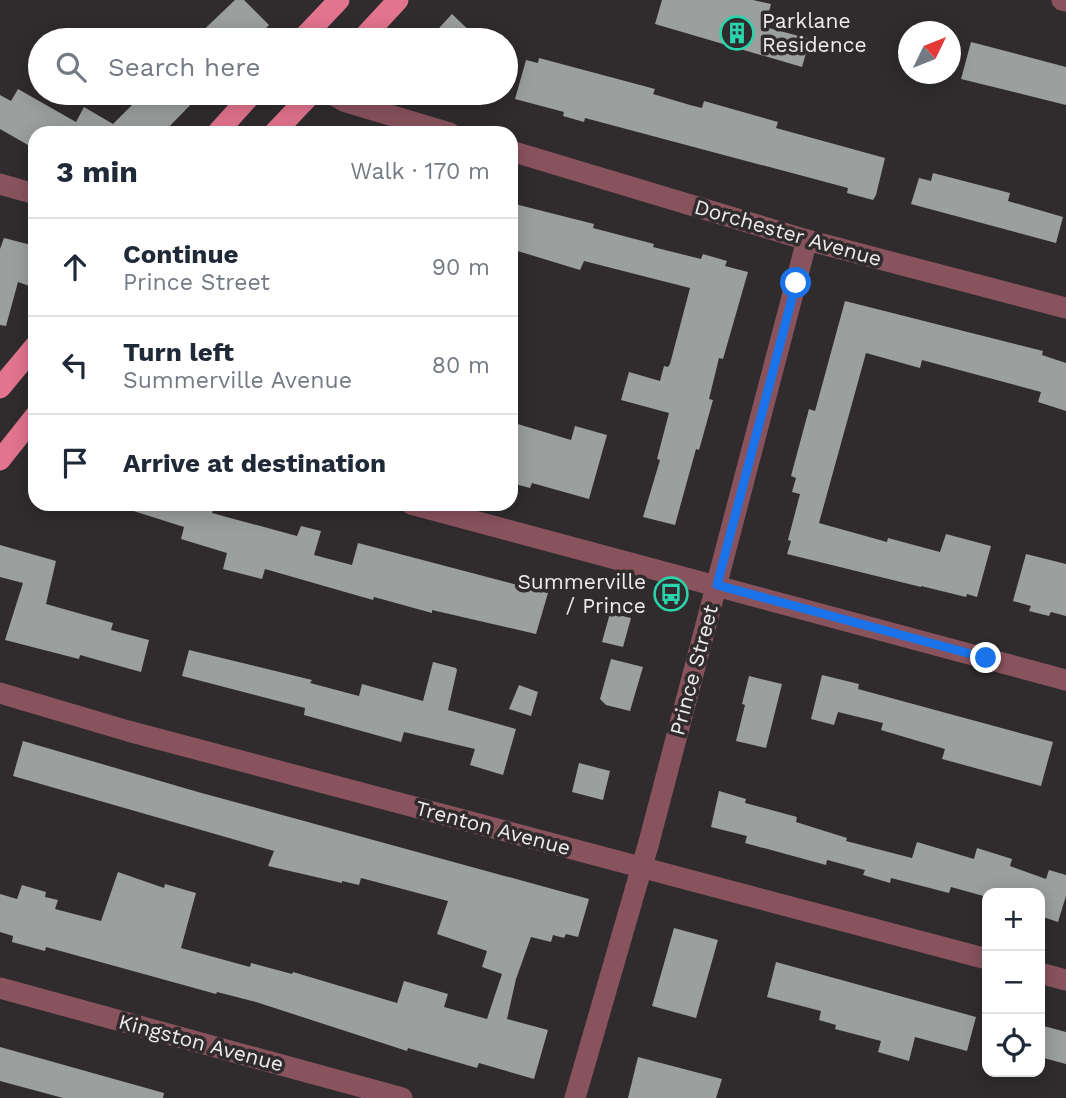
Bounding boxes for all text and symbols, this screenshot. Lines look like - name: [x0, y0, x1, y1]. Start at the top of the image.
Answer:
- place label: Parklane Residence: [762, 8, 867, 57]
- building icon: Parklane Residence: [718, 14, 756, 52]
- north arrow: [898, 21, 961, 84]
- search box: [28, 28, 518, 105]
- icon: search: [52, 48, 90, 86]
- text: Search here: [108, 52, 260, 82]
- text: 3 min: [56, 154, 138, 189]
- text: Walk · 170 m: [350, 158, 490, 185]
- street label: Dorchester Avenue: [692, 194, 885, 271]
- text: Continue: [123, 239, 239, 269]
- icon: ahead: [56, 248, 94, 286]
- text: 90 m: [432, 254, 490, 281]
- route start: [780, 267, 811, 298]
- text: Prince Street: [123, 269, 270, 296]
- text: Turn left: [123, 337, 234, 367]
- icon: left: [56, 346, 94, 384]
- text: 80 m: [432, 352, 490, 379]
- text: Summerville Avenue: [123, 367, 352, 394]
- icon: arrive: [56, 444, 94, 482]
- text: Arrive at destination: [123, 448, 386, 478]
- place label: Summerville / Prince: [518, 569, 646, 618]
- bus stop icon: Summerville / Prince: [652, 575, 690, 613]
- street label: Prince Street: [664, 602, 723, 738]
- route end: [970, 642, 1001, 673]
- street label: Trenton Avenue: [413, 795, 573, 860]
- map controls: [982, 888, 1045, 1077]
- button: +: [982, 888, 1045, 951]
- button: −: [982, 951, 1045, 1014]
- street label: Kingston Avenue: [116, 1008, 286, 1077]
- button: locate: [982, 1014, 1045, 1077]

